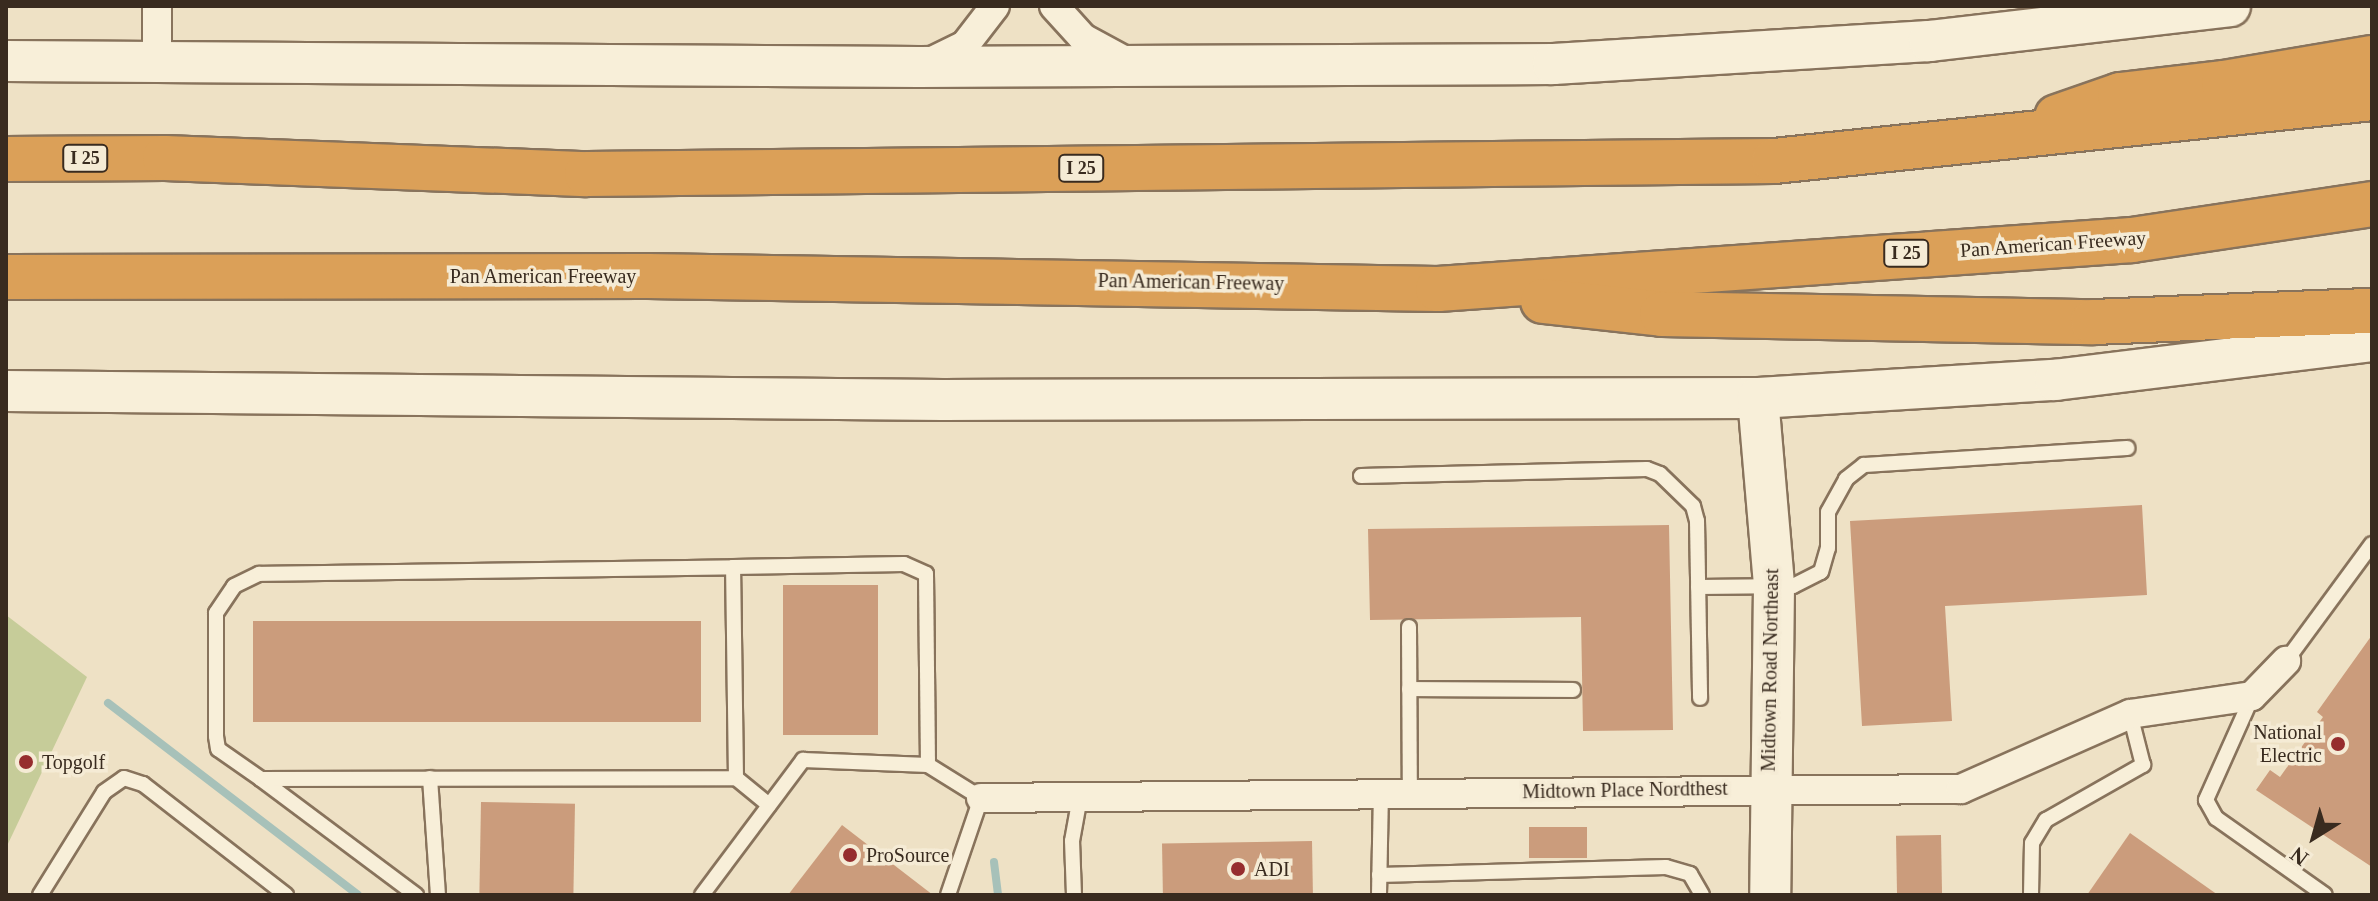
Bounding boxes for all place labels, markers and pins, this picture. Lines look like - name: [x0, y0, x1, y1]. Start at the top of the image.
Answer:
- place label: National Electric: [2253, 720, 2322, 767]
- marker: National Electric: [2329, 735, 2347, 753]
- place label: Topgolf: [42, 750, 105, 774]
- marker: Topgolf: [17, 753, 35, 771]
- place label: ProSource: [866, 843, 949, 867]
- marker: ProSource: [841, 846, 859, 864]
- place label: ADI: [1254, 857, 1290, 881]
- marker: ADI: [1229, 860, 1247, 878]

